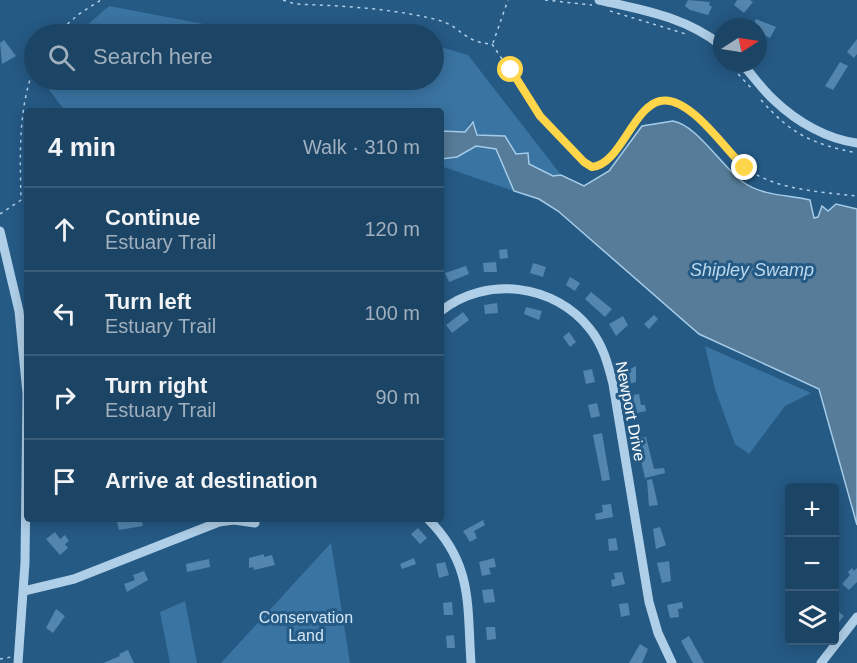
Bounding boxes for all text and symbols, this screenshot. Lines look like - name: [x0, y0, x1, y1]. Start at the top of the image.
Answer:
- north arrow: [713, 18, 767, 72]
- search box: [24, 24, 444, 90]
- icon: search: [45, 41, 78, 74]
- text: Search here: [93, 44, 213, 69]
- route start: [497, 56, 523, 82]
- text: 4 min: [48, 132, 116, 162]
- text: Walk · 310 m: [303, 136, 420, 158]
- route end: [731, 154, 757, 180]
- text: Continue: [105, 205, 200, 230]
- icon: ahead: [48, 213, 81, 246]
- text: 120 m: [364, 218, 420, 240]
- text: Estuary Trail: [105, 231, 216, 253]
- water label: Shipley Swamp: [690, 260, 814, 280]
- text: Turn left: [105, 289, 191, 314]
- icon: left: [48, 297, 81, 330]
- text: 100 m: [364, 302, 420, 324]
- text: Estuary Trail: [105, 315, 216, 337]
- street label: Newport Drive: [612, 360, 649, 463]
- text: Turn right: [105, 373, 207, 398]
- icon: right: [48, 381, 81, 414]
- text: 90 m: [376, 386, 420, 408]
- text: Estuary Trail: [105, 399, 216, 421]
- icon: arrive: [48, 465, 81, 498]
- text: Arrive at destination: [105, 468, 318, 493]
- map controls: [785, 483, 839, 645]
- button: +: [785, 483, 839, 537]
- button: −: [785, 537, 839, 591]
- button: layers: [785, 591, 839, 645]
- park label: Conservation Land: [259, 609, 353, 644]

